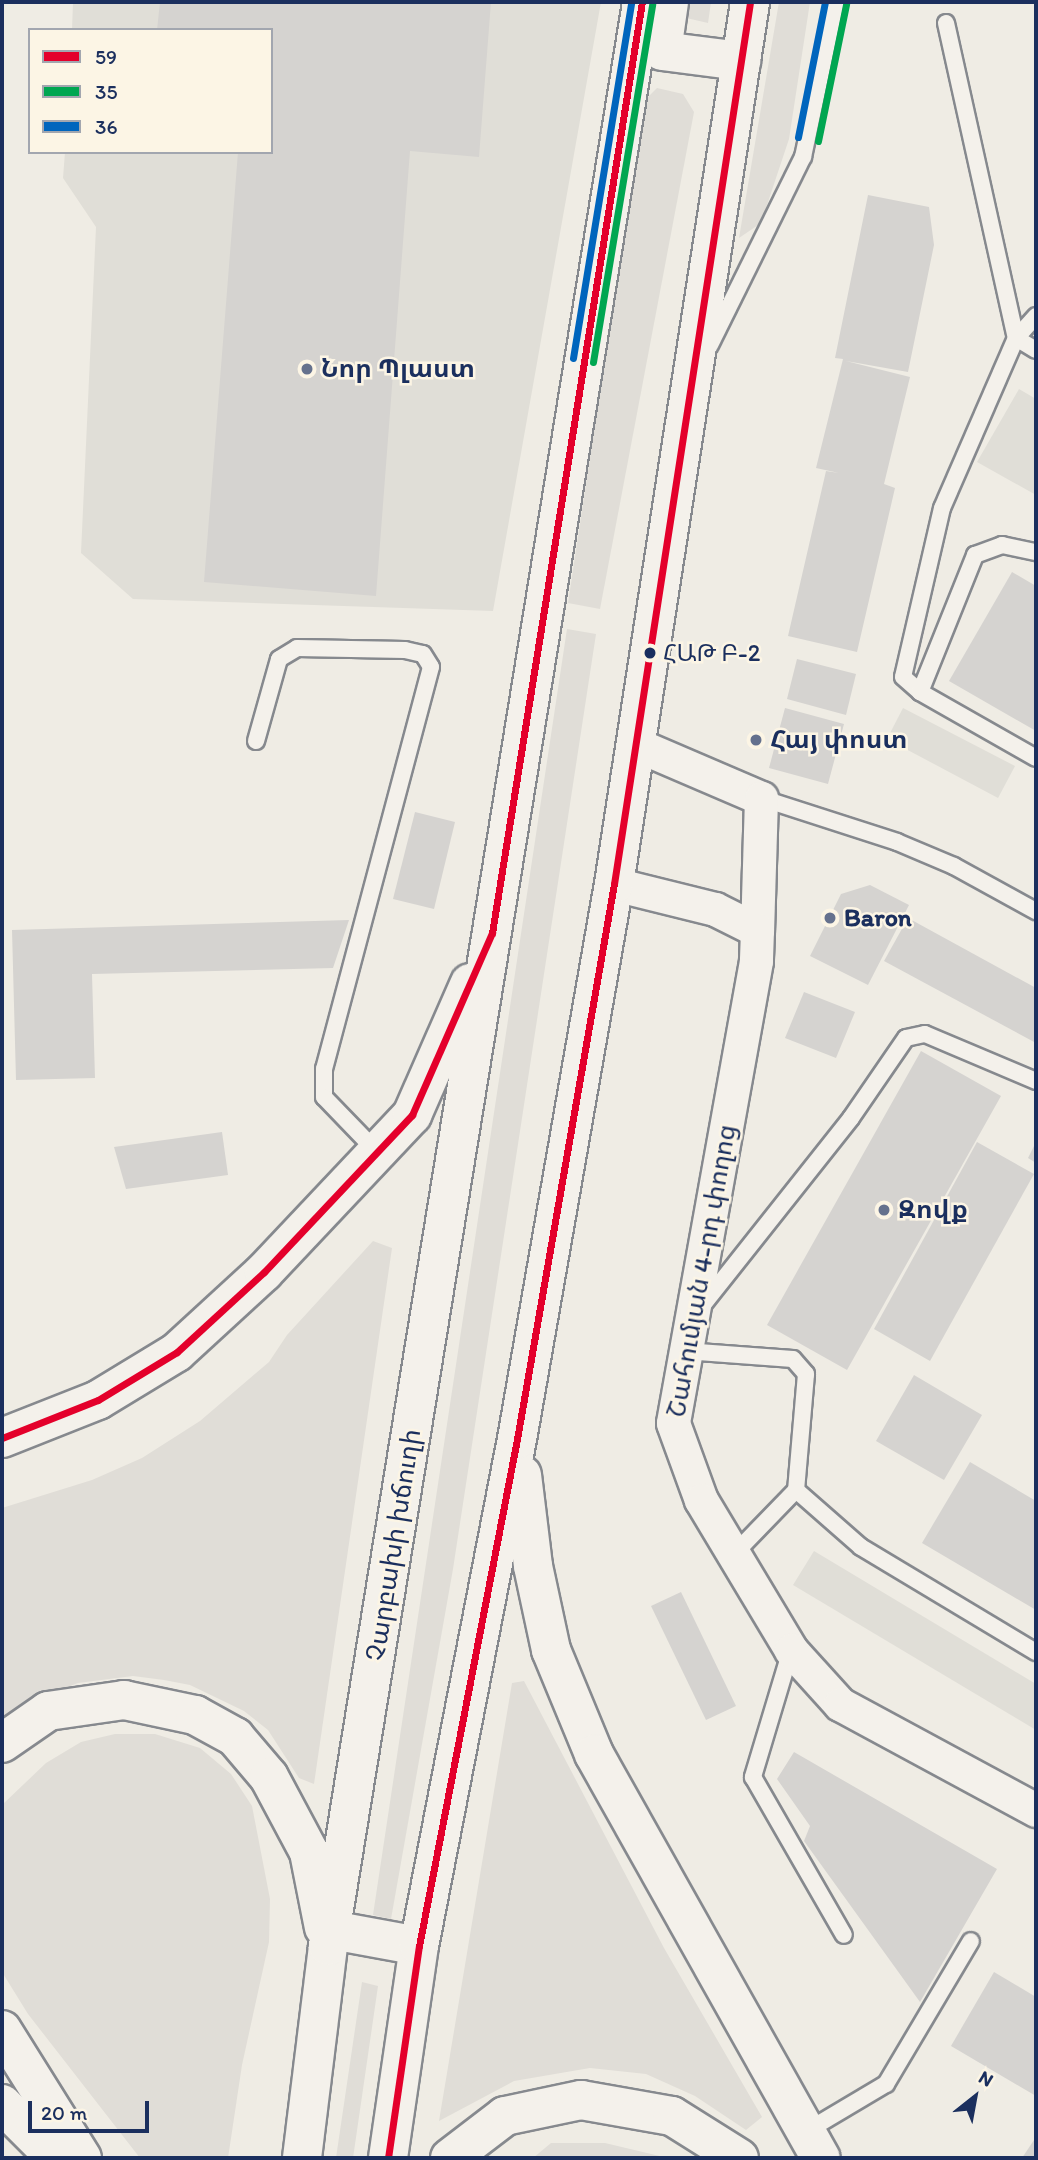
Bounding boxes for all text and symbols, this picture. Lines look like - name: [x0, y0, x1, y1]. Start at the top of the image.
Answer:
- legend: [28, 28, 273, 154]
- text: 59: [95, 44, 117, 69]
- text: 35: [95, 79, 117, 104]
- text: 36: [95, 114, 118, 139]
- place label: Նոր Պլաստ: [321, 353, 475, 385]
- marker: Նոր Պլաստ: [299, 361, 315, 377]
- place label: ՀԱԹ Բ-2: [663, 639, 760, 667]
- marker: ՀԱԹ Բ-2: [643, 646, 657, 660]
- place label: Հայ փոստ: [770, 724, 908, 756]
- marker: Հայ փոստ: [748, 732, 764, 748]
- place label: Baron: [844, 902, 912, 934]
- marker: Baron: [822, 910, 838, 926]
- street label: Շահումյան 4-րդ փողոց: [661, 1122, 743, 1420]
- place label: Զովք: [898, 1194, 968, 1226]
- marker: Զովք: [876, 1202, 892, 1218]
- street label: Չարբախի խճուղի: [360, 1427, 428, 1663]
- north arrow: [940, 2062, 1010, 2132]
- text: N: [975, 2065, 997, 2092]
- scale bar: [32, 2086, 152, 2130]
- text: 20 m: [41, 2100, 87, 2125]

